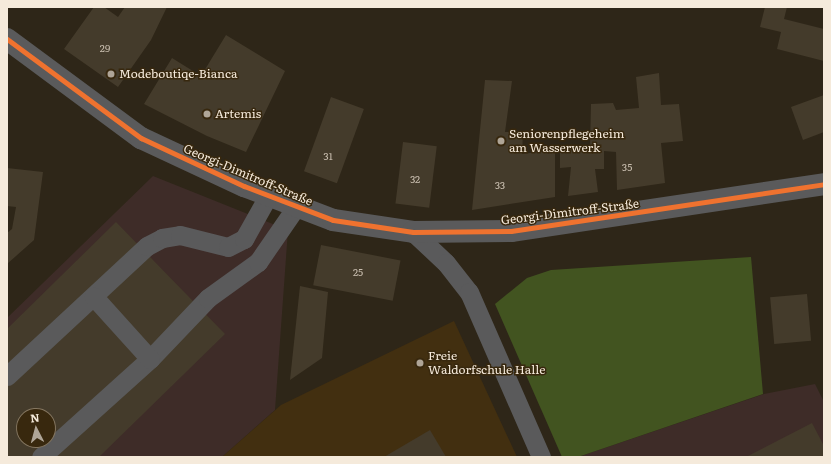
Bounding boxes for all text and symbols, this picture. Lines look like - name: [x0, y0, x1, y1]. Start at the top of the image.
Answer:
- house number: 29: [100, 42, 110, 54]
- place label: Modeboutiqe-Bianca: [119, 67, 237, 81]
- marker: Modeboutiqe-Bianca: [106, 69, 116, 79]
- place label: Artemis: [215, 107, 261, 121]
- marker: Artemis: [202, 109, 212, 119]
- place label: Seniorenpflegeheim am Wasserwerk: [509, 127, 624, 155]
- marker: Seniorenpflegeheim am Wasserwerk: [496, 136, 506, 146]
- street label: Georgi-Dimitroff-Straße: [181, 141, 315, 209]
- house number: 31: [323, 150, 333, 162]
- house number: 35: [622, 161, 632, 173]
- house number: 32: [410, 173, 420, 185]
- house number: 33: [495, 179, 505, 191]
- street label: Georgi-Dimitroff-Straße: [500, 196, 640, 228]
- house number: 25: [353, 266, 363, 278]
- place label: Freie Waldorfschule Halle: [428, 349, 545, 377]
- marker: Freie Waldorfschule Halle: [415, 358, 425, 368]
- north arrow: [16, 408, 56, 448]
- text: N: [29, 409, 40, 425]

